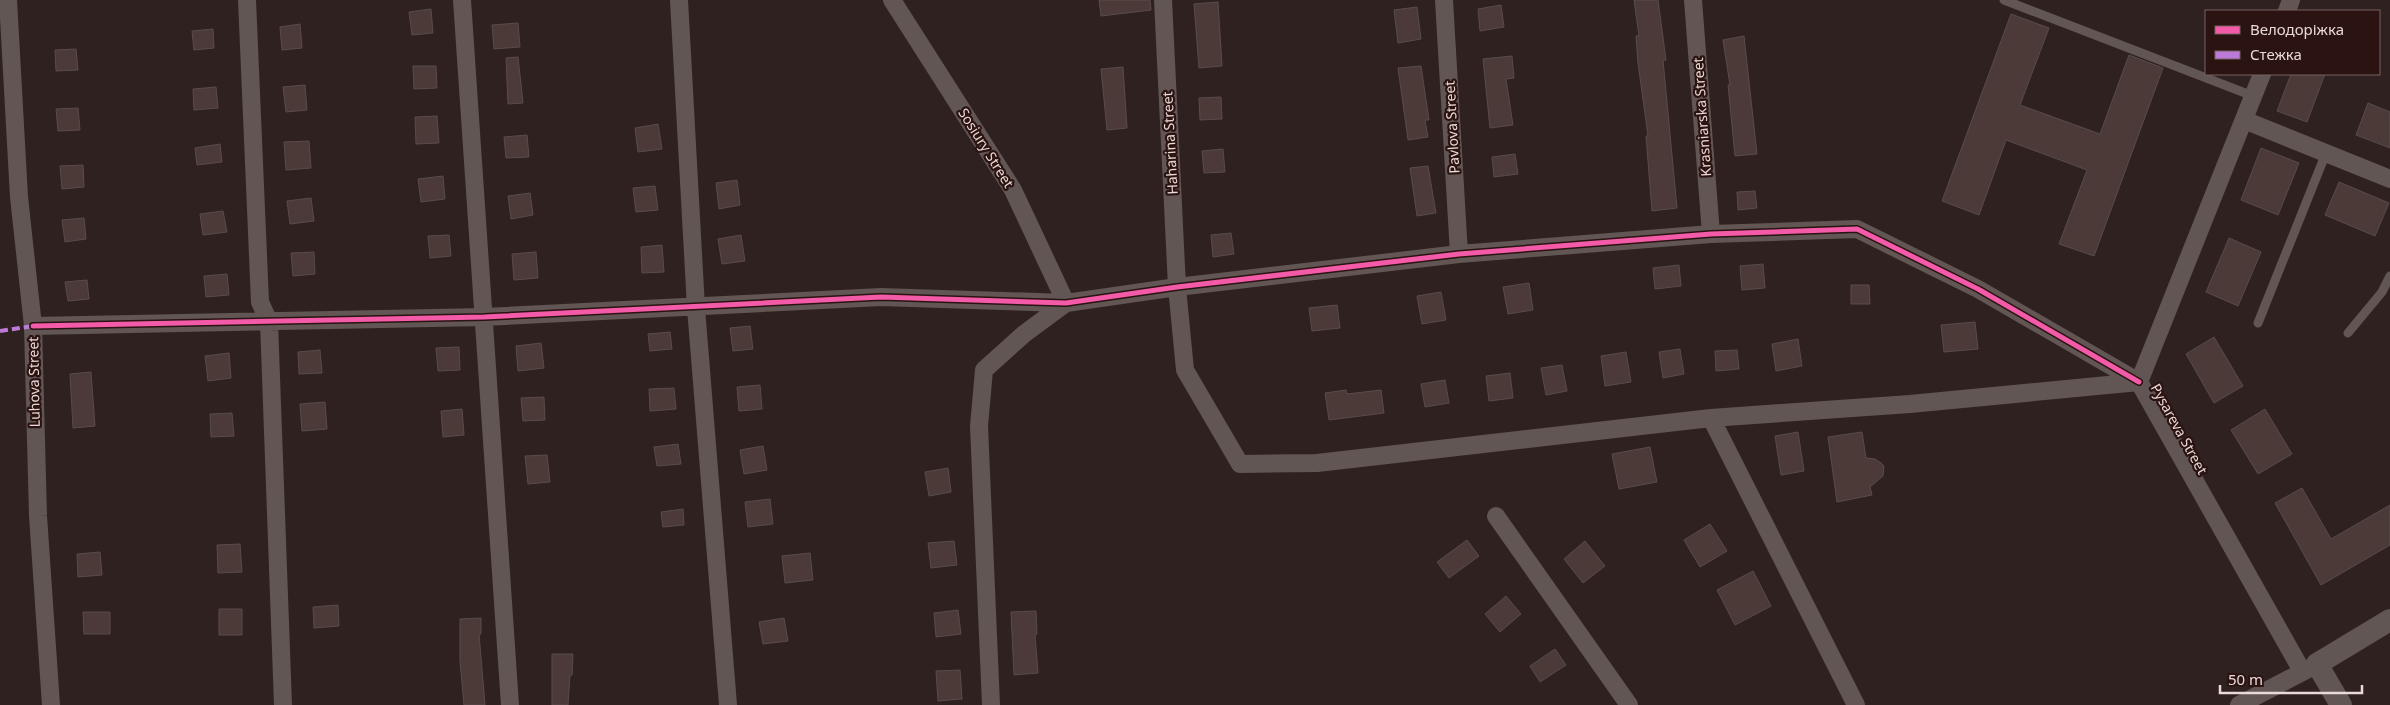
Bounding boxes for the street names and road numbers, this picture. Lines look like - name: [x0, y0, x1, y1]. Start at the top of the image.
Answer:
- street label: Krasniarska Street: [1688, 57, 1715, 177]
- street label: Pavlova Street: [1440, 80, 1463, 174]
- street label: Haharina Street: [1157, 91, 1182, 195]
- street label: Sosiury Street: [954, 104, 1019, 191]
- street label: Luhova Street: [23, 337, 44, 427]
- street label: Pysareva Street: [2147, 380, 2212, 478]

